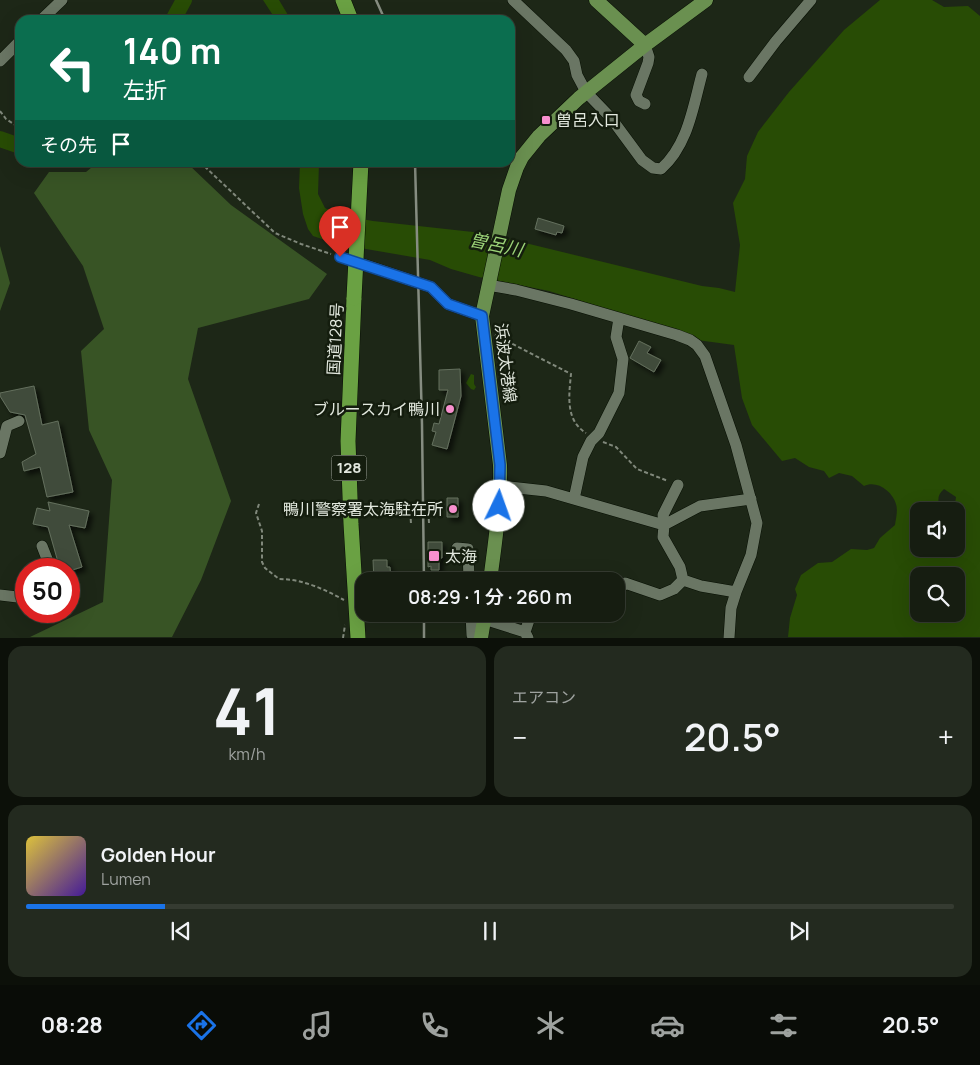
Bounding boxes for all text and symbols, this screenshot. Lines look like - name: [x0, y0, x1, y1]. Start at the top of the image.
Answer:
- text: 140 m: [123, 27, 221, 75]
- icon: left: [40, 35, 105, 100]
- text: 左折: [123, 75, 167, 105]
- place label: 曽呂入口: [556, 109, 620, 131]
- marker: 曽呂入口: [540, 114, 552, 126]
- icon: arrive: [107, 130, 135, 158]
- text: その先: [40, 132, 97, 158]
- pin: [319, 206, 361, 257]
- icon: arrive: [326, 213, 354, 241]
- water label: 曽呂川: [467, 227, 527, 262]
- street label: 国道128号: [322, 302, 348, 376]
- street label: 浜波太港線: [490, 322, 522, 404]
- place label: ブルースカイ鴨川: [313, 398, 440, 420]
- marker: ブルースカイ鴨川: [444, 403, 456, 415]
- road number: 128: [332, 456, 366, 480]
- position arrow: [472, 479, 524, 531]
- place label: 鴨川警察署太海駐在所: [283, 498, 443, 520]
- map controls: [910, 502, 965, 622]
- button: sound: [910, 502, 965, 557]
- marker: 鴨川警察署太海駐在所: [447, 503, 459, 515]
- place label: 太海: [445, 545, 477, 567]
- marker: 太海: [427, 549, 441, 563]
- speed limit sign: 50: [15, 558, 80, 623]
- button: search: [910, 567, 965, 622]
- text: 08:29 · 1 分 · 260 m: [408, 584, 572, 610]
- text: 41: [213, 666, 281, 755]
- text: エアコン: [512, 686, 576, 708]
- text: 20.5°: [684, 710, 781, 762]
- text: −: [512, 718, 527, 756]
- text: +: [938, 718, 954, 756]
- text: km/h: [228, 743, 266, 765]
- text: Golden Hour: [101, 842, 215, 868]
- text: Lumen: [101, 868, 151, 890]
- icon: previous: [167, 917, 195, 945]
- icon: pause: [476, 917, 504, 945]
- icon: next: [785, 917, 813, 945]
- icon: directions: [184, 1008, 219, 1043]
- icon: music: [300, 1008, 335, 1043]
- icon: phone: [417, 1008, 452, 1043]
- icon: climate: [533, 1008, 568, 1043]
- icon: car: [650, 1008, 685, 1043]
- icon: filters: [766, 1008, 801, 1043]
- text: 08:28: [41, 1010, 103, 1040]
- text: 20.5°: [882, 1010, 939, 1040]

